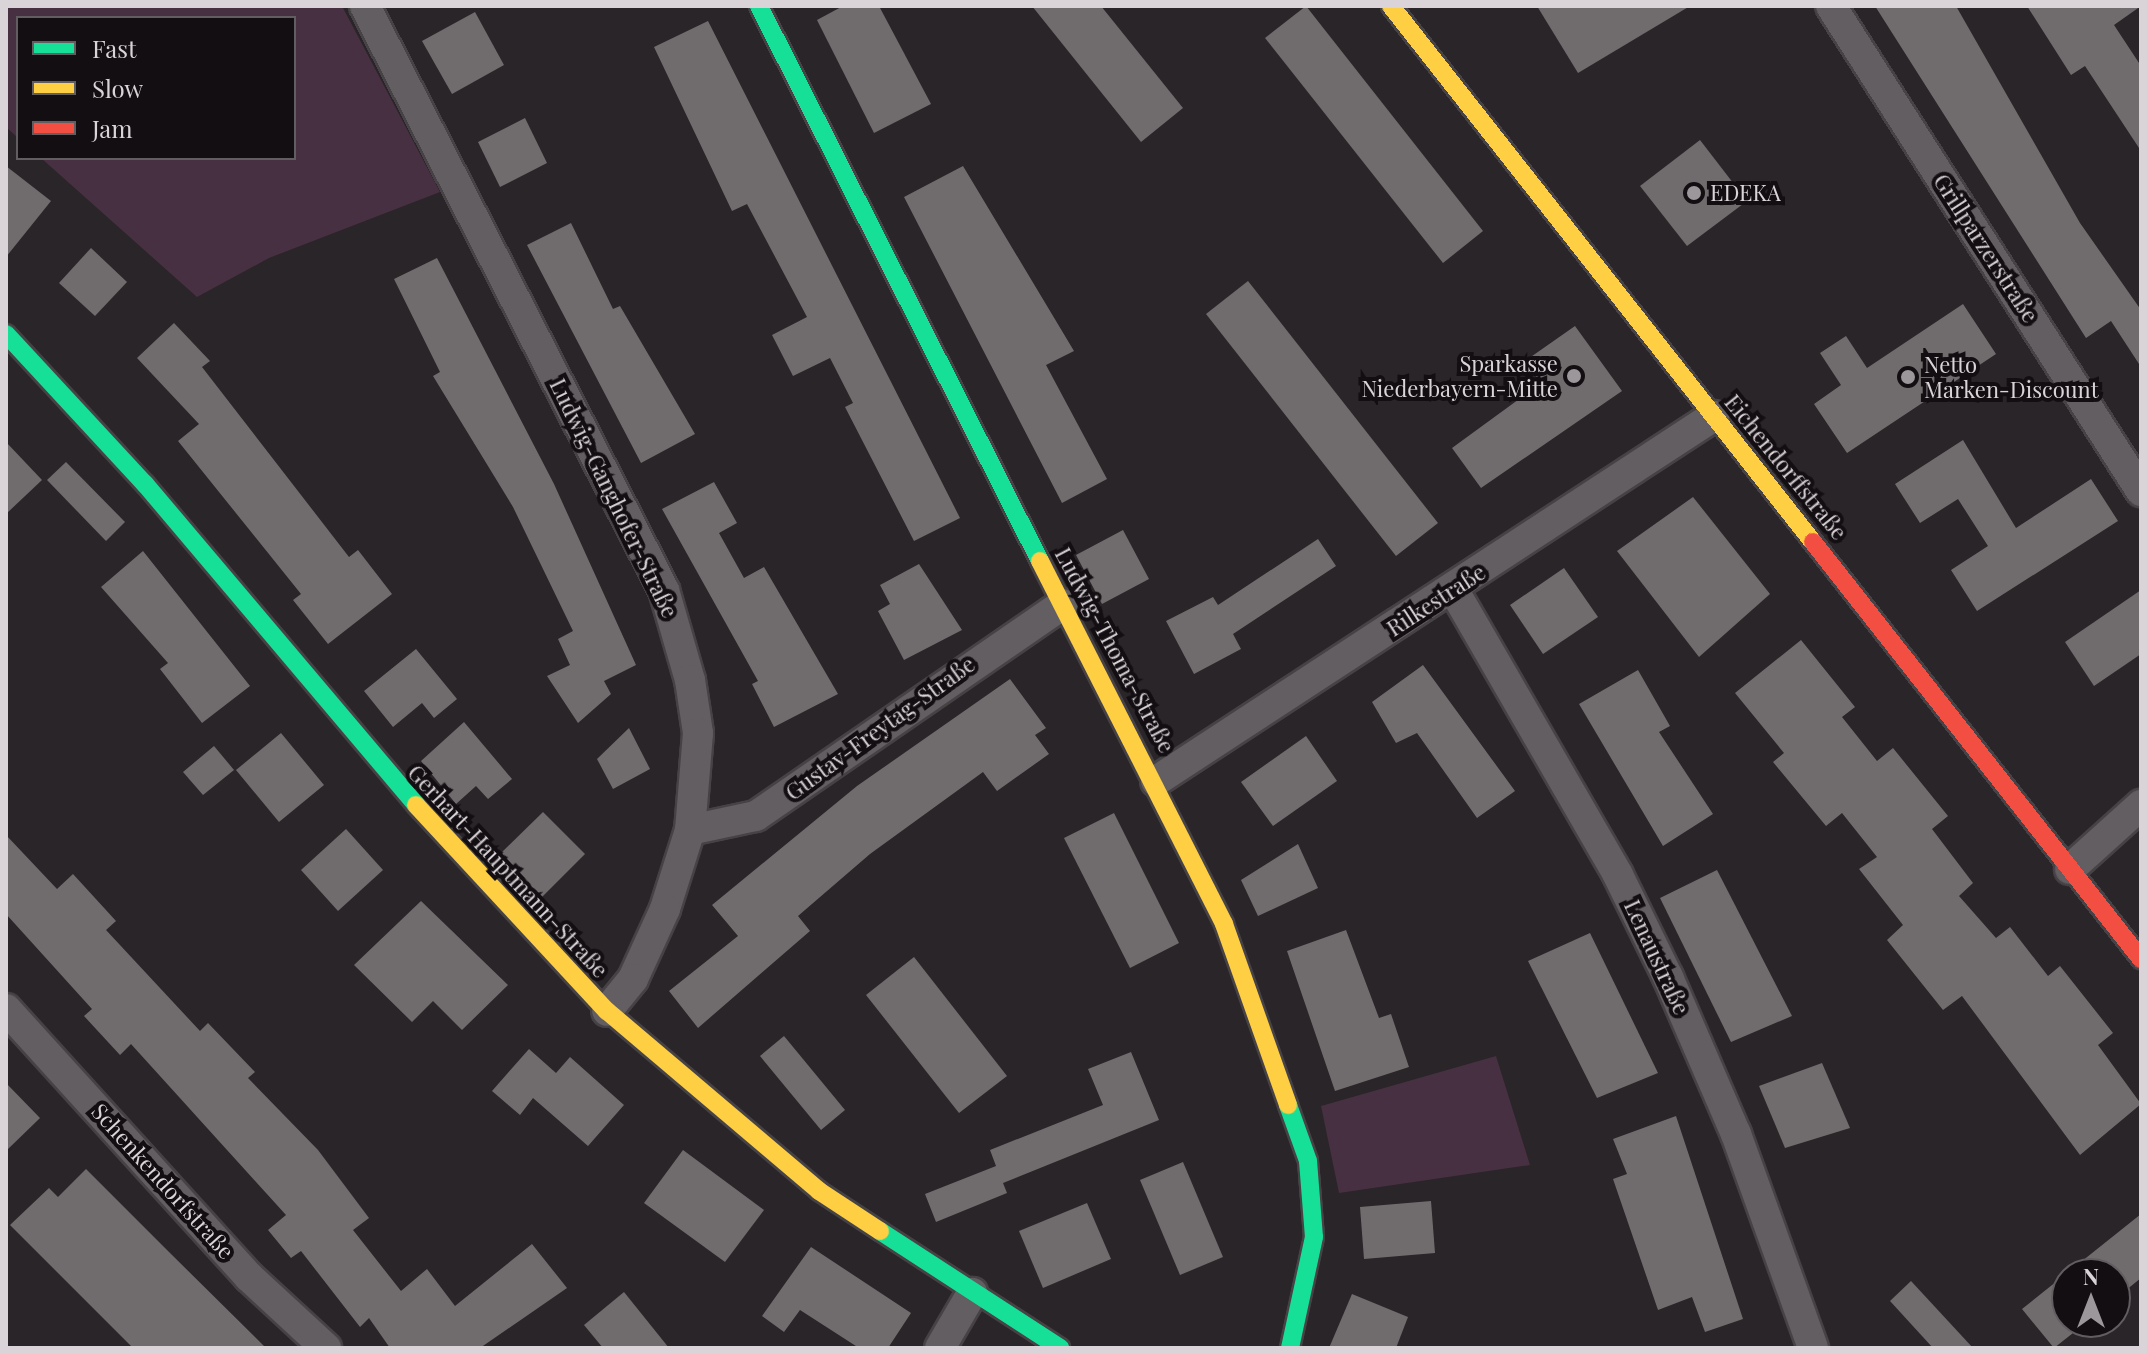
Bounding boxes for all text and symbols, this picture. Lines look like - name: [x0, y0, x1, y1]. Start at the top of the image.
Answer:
- legend: [16, 16, 296, 160]
- text: Fast: [92, 32, 137, 64]
- text: Slow: [92, 72, 143, 104]
- text: Jam: [92, 112, 133, 144]
- street label: Grillparzerstraße: [1928, 169, 2044, 327]
- place label: EDEKA: [1710, 180, 1781, 206]
- marker: EDEKA: [1685, 184, 1703, 202]
- place label: Sparkasse Niederbayern-Mitte: [1362, 350, 1558, 402]
- place label: Netto Marken-Discount: [1924, 351, 2098, 402]
- marker: Sparkasse Niederbayern-Mitte: [1565, 367, 1583, 385]
- marker: Netto Marken-Discount: [1899, 368, 1917, 386]
- street label: Ludwig-Ganghofer-Straße: [545, 374, 683, 622]
- street label: Eichendorffstraße: [1719, 389, 1853, 545]
- street label: Ludwig-Thoma-Straße: [1050, 543, 1180, 757]
- street label: Rilkestraße: [1382, 558, 1490, 642]
- street label: Gustav-Freytag-Straße: [780, 650, 980, 806]
- street label: Gerhart-Hauptmann-Straße: [402, 759, 614, 983]
- street label: Lenaustraße: [1619, 896, 1695, 1018]
- street label: Schenkendorfstraße: [86, 1098, 240, 1264]
- north arrow: [2051, 1258, 2131, 1338]
- text: N: [2083, 1261, 2099, 1291]

